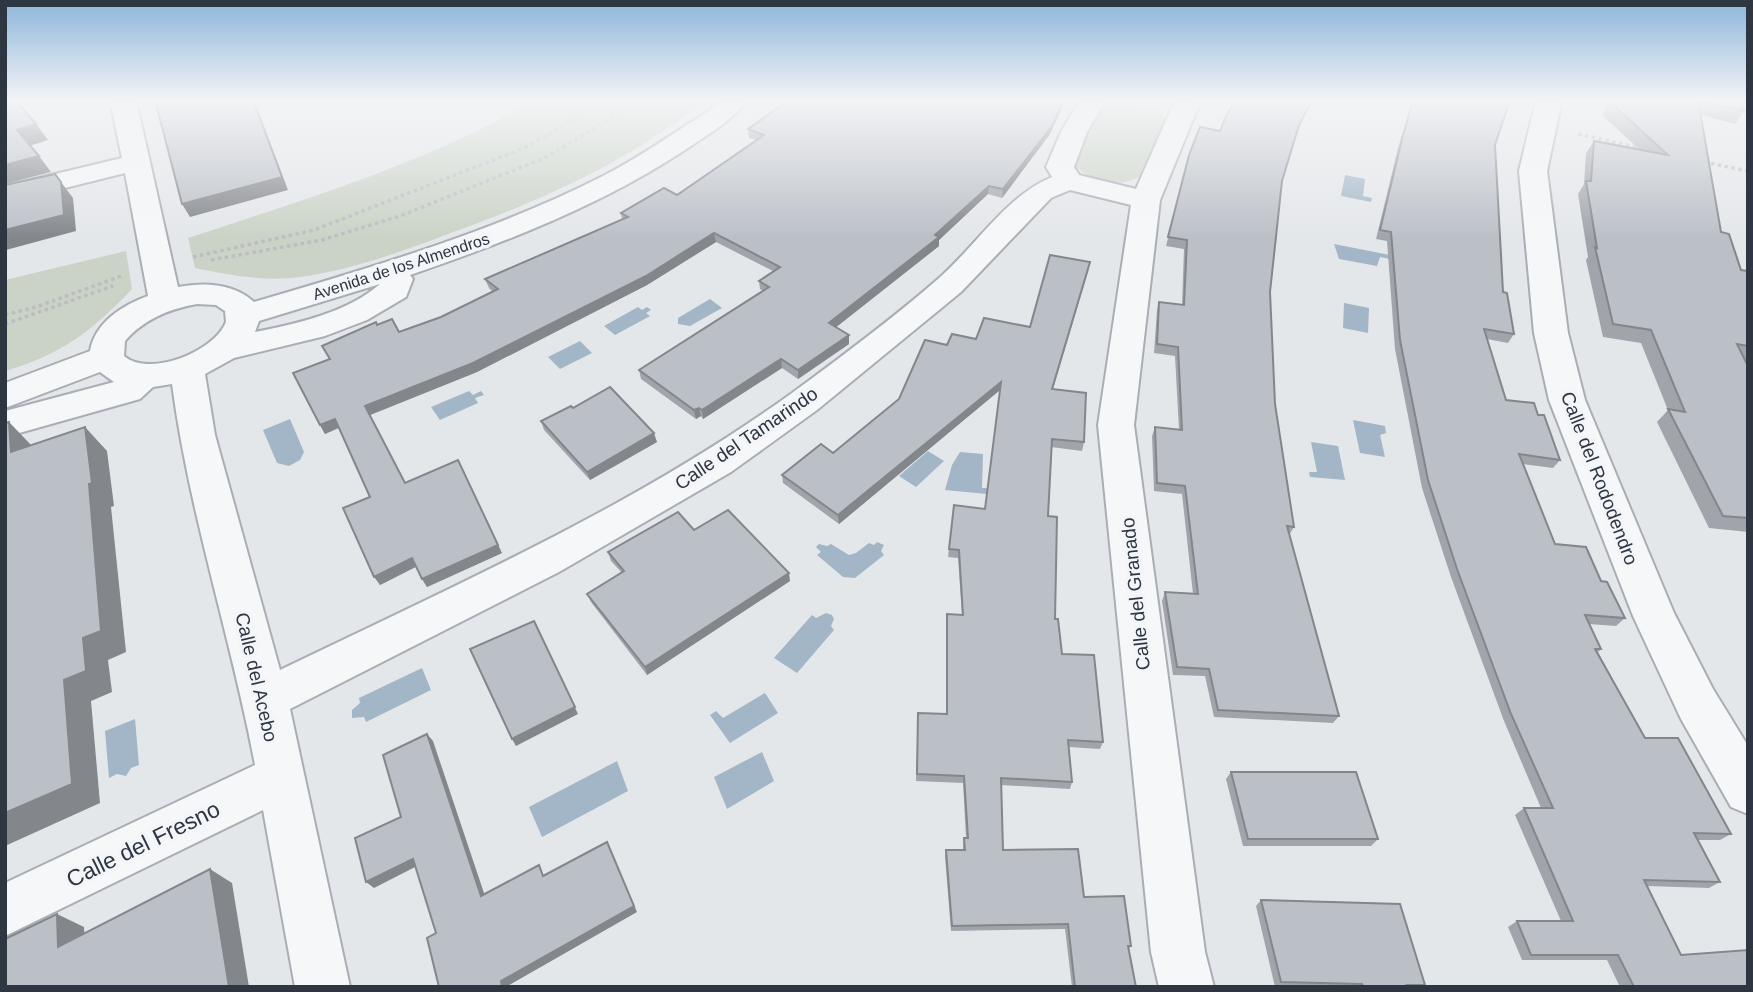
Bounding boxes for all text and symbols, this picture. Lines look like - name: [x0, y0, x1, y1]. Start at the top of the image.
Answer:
- street label: Avenida de los Almendros: [311, 230, 492, 303]
- street label: Calle del Tamarindo: [671, 383, 822, 494]
- street label: Calle del Rododendro: [1557, 389, 1642, 568]
- street label: Calle del Granado: [1117, 517, 1154, 671]
- street label: Calle del Acebo: [231, 610, 282, 744]
- street label: Calle del Fresno: [62, 796, 224, 892]

